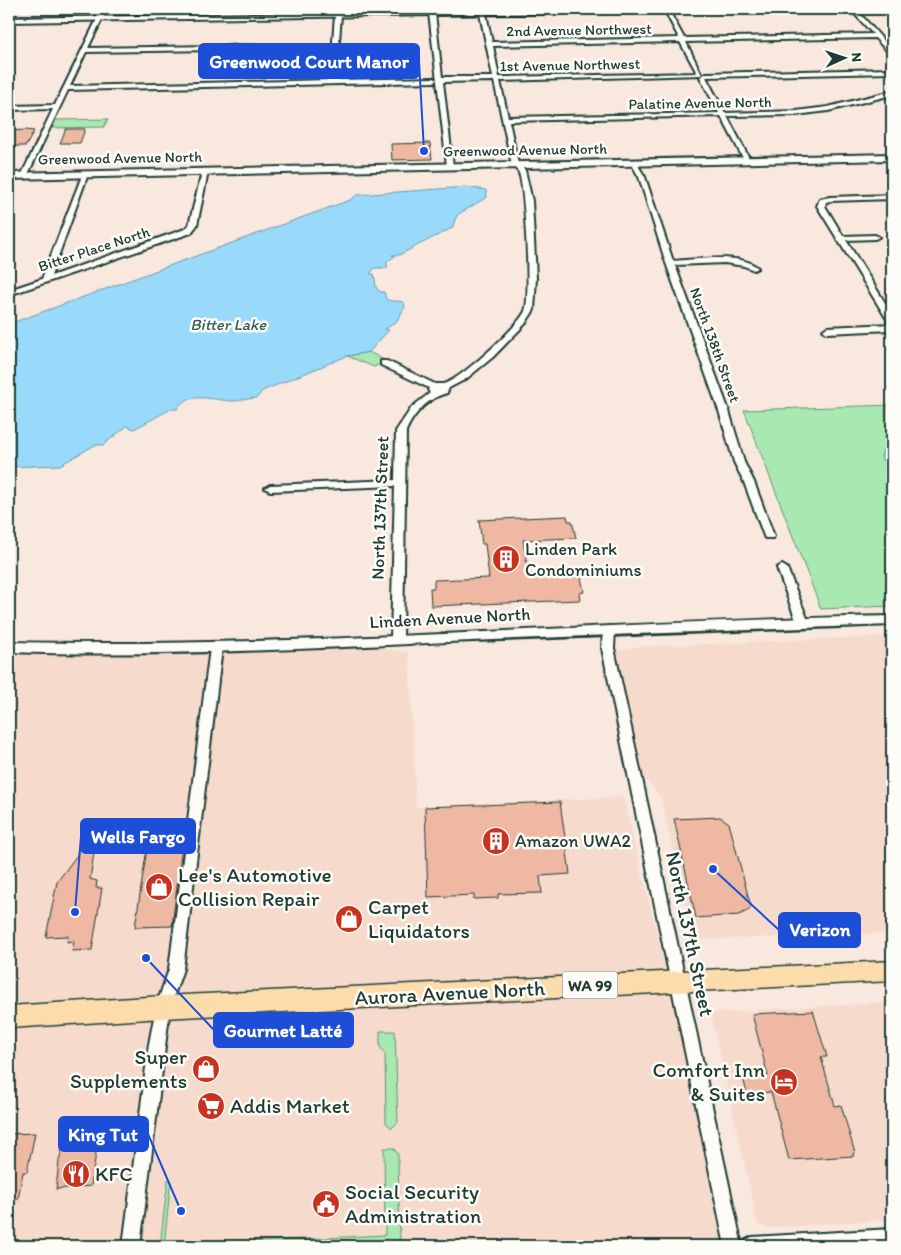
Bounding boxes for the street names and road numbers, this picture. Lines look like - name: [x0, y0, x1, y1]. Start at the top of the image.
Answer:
- street label: 2nd Avenue Northwest: [506, 20, 652, 40]
- street label: 1st Avenue Northwest: [500, 55, 641, 75]
- street label: Palatine Avenue North: [628, 93, 772, 113]
- street label: Greenwood Avenue North: [443, 140, 607, 160]
- street label: Greenwood Avenue North: [38, 148, 202, 168]
- street label: Bitter Place North: [36, 222, 152, 276]
- street label: North 138th Street: [686, 285, 744, 405]
- street label: North 137th Street: [366, 435, 394, 580]
- street label: Linden Avenue North: [369, 603, 531, 633]
- street label: North 137th Street: [661, 849, 720, 1019]
- road number: WA 99: [562, 972, 618, 998]
- street label: Aurora Avenue North: [354, 975, 547, 1010]

